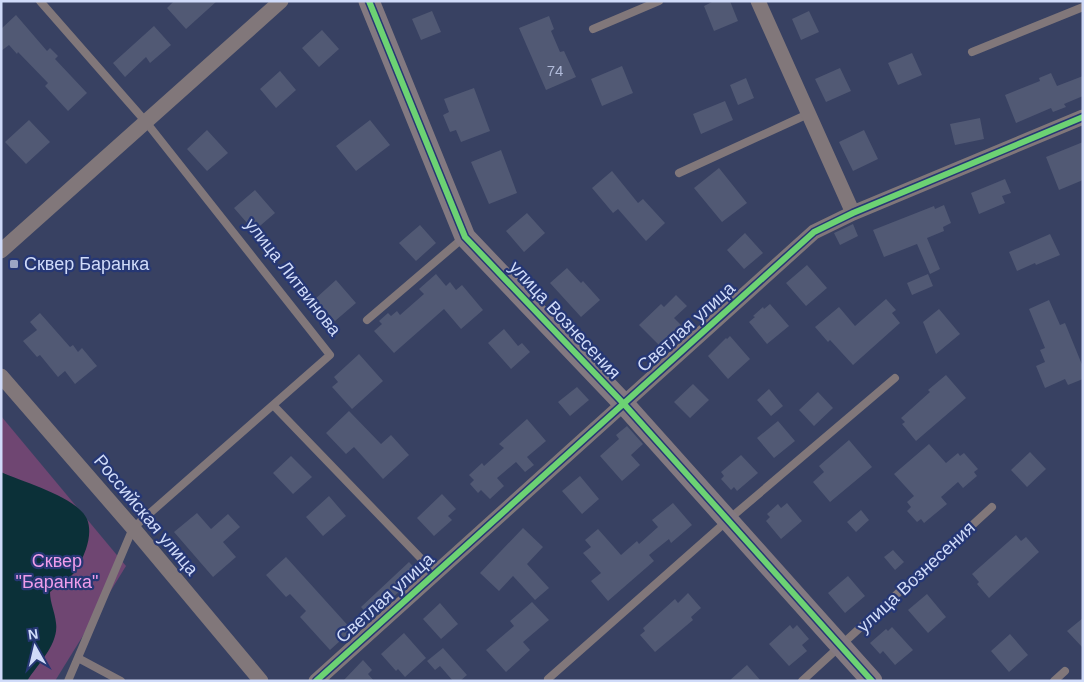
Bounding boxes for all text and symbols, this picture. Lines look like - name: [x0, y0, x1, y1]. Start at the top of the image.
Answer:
- house number: 74: [547, 62, 563, 79]
- street label: улица Литвинова: [241, 214, 346, 340]
- place label: Сквер Баранка: [24, 254, 150, 274]
- street label: улица Вознесения: [505, 257, 625, 383]
- marker: Сквер Баранка: [8, 258, 20, 270]
- street label: Светлая улица: [633, 277, 740, 376]
- street label: Российская улица: [90, 451, 203, 580]
- street label: улица Вознесения: [853, 517, 979, 637]
- street label: Светлая улица: [332, 548, 439, 647]
- park label: Сквер "Баранка": [16, 551, 98, 592]
- north arrow: [10, 622, 60, 672]
- text: N: [27, 625, 39, 643]

